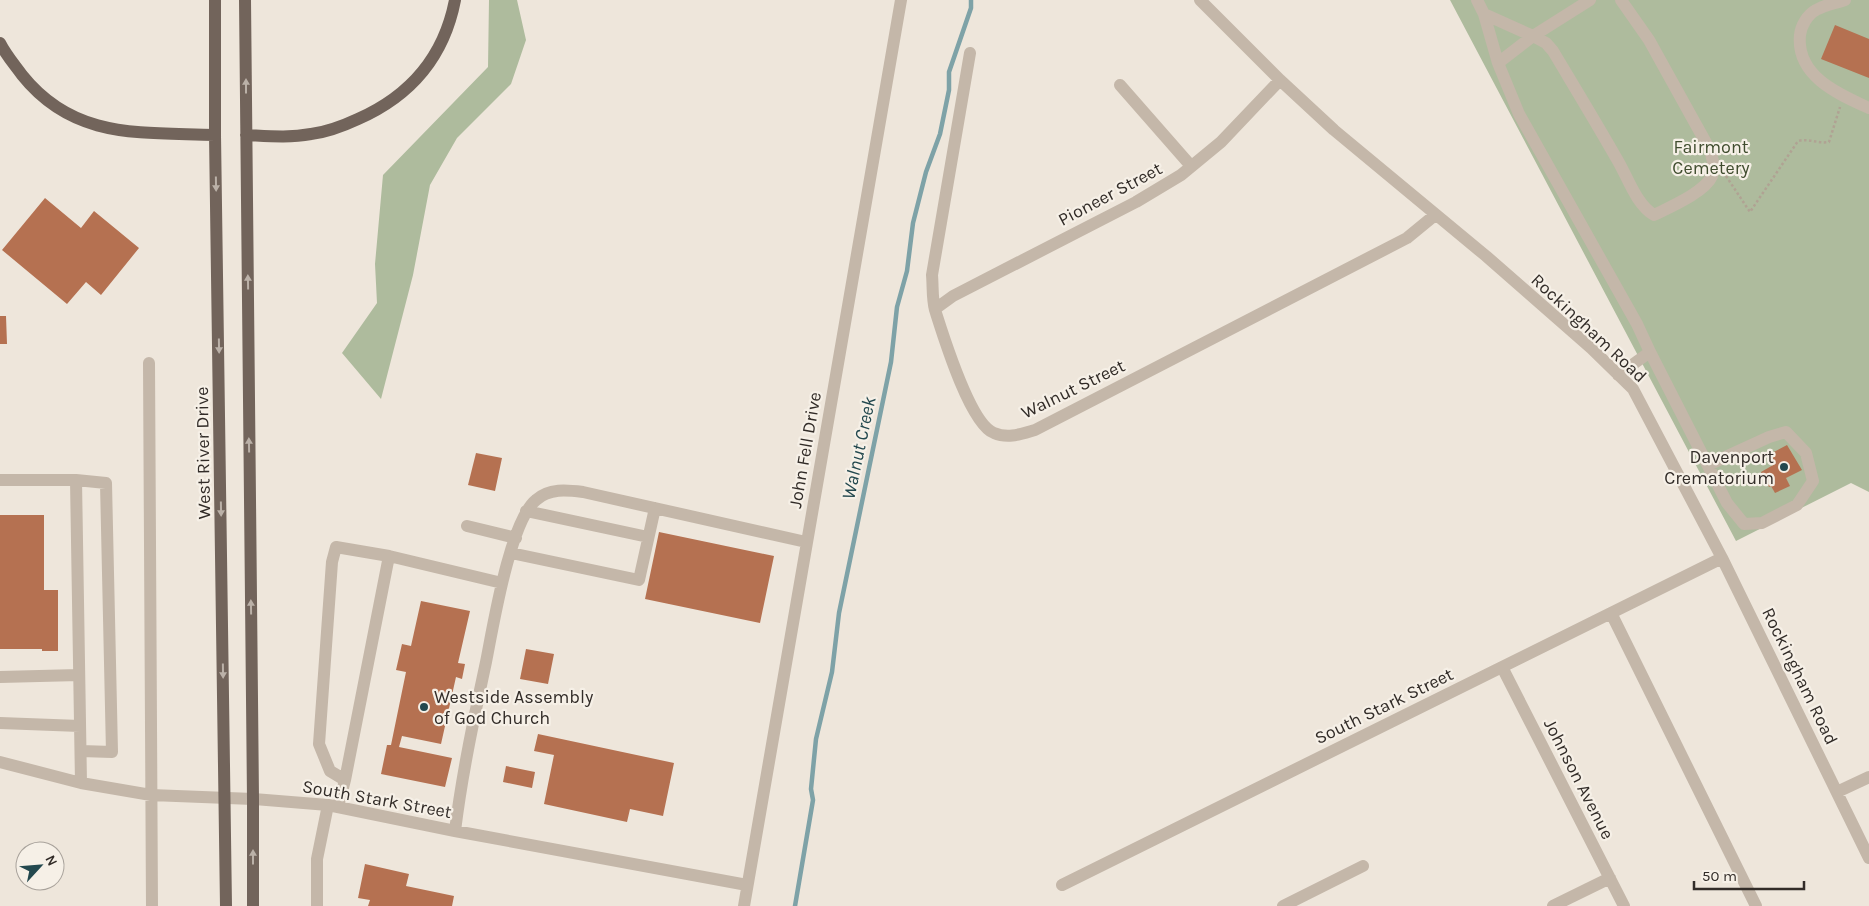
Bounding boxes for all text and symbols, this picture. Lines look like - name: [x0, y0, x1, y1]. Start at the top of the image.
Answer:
- one-way arrow: [242, 78, 250, 94]
- park label: Fairmont Cemetery: [1672, 136, 1750, 179]
- street label: Pioneer Street: [1054, 157, 1166, 231]
- one-way arrow: [212, 176, 220, 192]
- street label: Rockingham Road: [1527, 269, 1651, 387]
- one-way arrow: [243, 274, 251, 290]
- one-way arrow: [215, 339, 223, 355]
- street label: Walnut Street: [1018, 354, 1129, 424]
- street label: West River Drive: [191, 386, 215, 520]
- street label: John Fell Drive: [784, 390, 826, 510]
- water label: Walnut Creek: [837, 394, 881, 502]
- one-way arrow: [245, 437, 253, 453]
- place label: Davenport Crematorium: [1664, 446, 1774, 489]
- marker: Davenport Crematorium: [1778, 461, 1790, 473]
- one-way arrow: [217, 501, 225, 517]
- one-way arrow: [247, 599, 255, 615]
- street label: Rockingham Road: [1757, 604, 1843, 748]
- street label: South Stark Street: [1311, 663, 1457, 749]
- one-way arrow: [220, 664, 228, 680]
- place label: Westside Assembly of God Church: [434, 686, 594, 729]
- marker: Westside Assembly of God Church: [418, 701, 430, 713]
- street label: Johnson Avenue: [1539, 715, 1619, 843]
- street label: South Stark Street: [301, 775, 454, 823]
- north arrow: [15, 841, 65, 891]
- one-way arrow: [249, 849, 257, 865]
- text: N: [41, 852, 61, 869]
- scale bar: [1694, 858, 1804, 890]
- text: 50 m: [1702, 867, 1737, 885]

